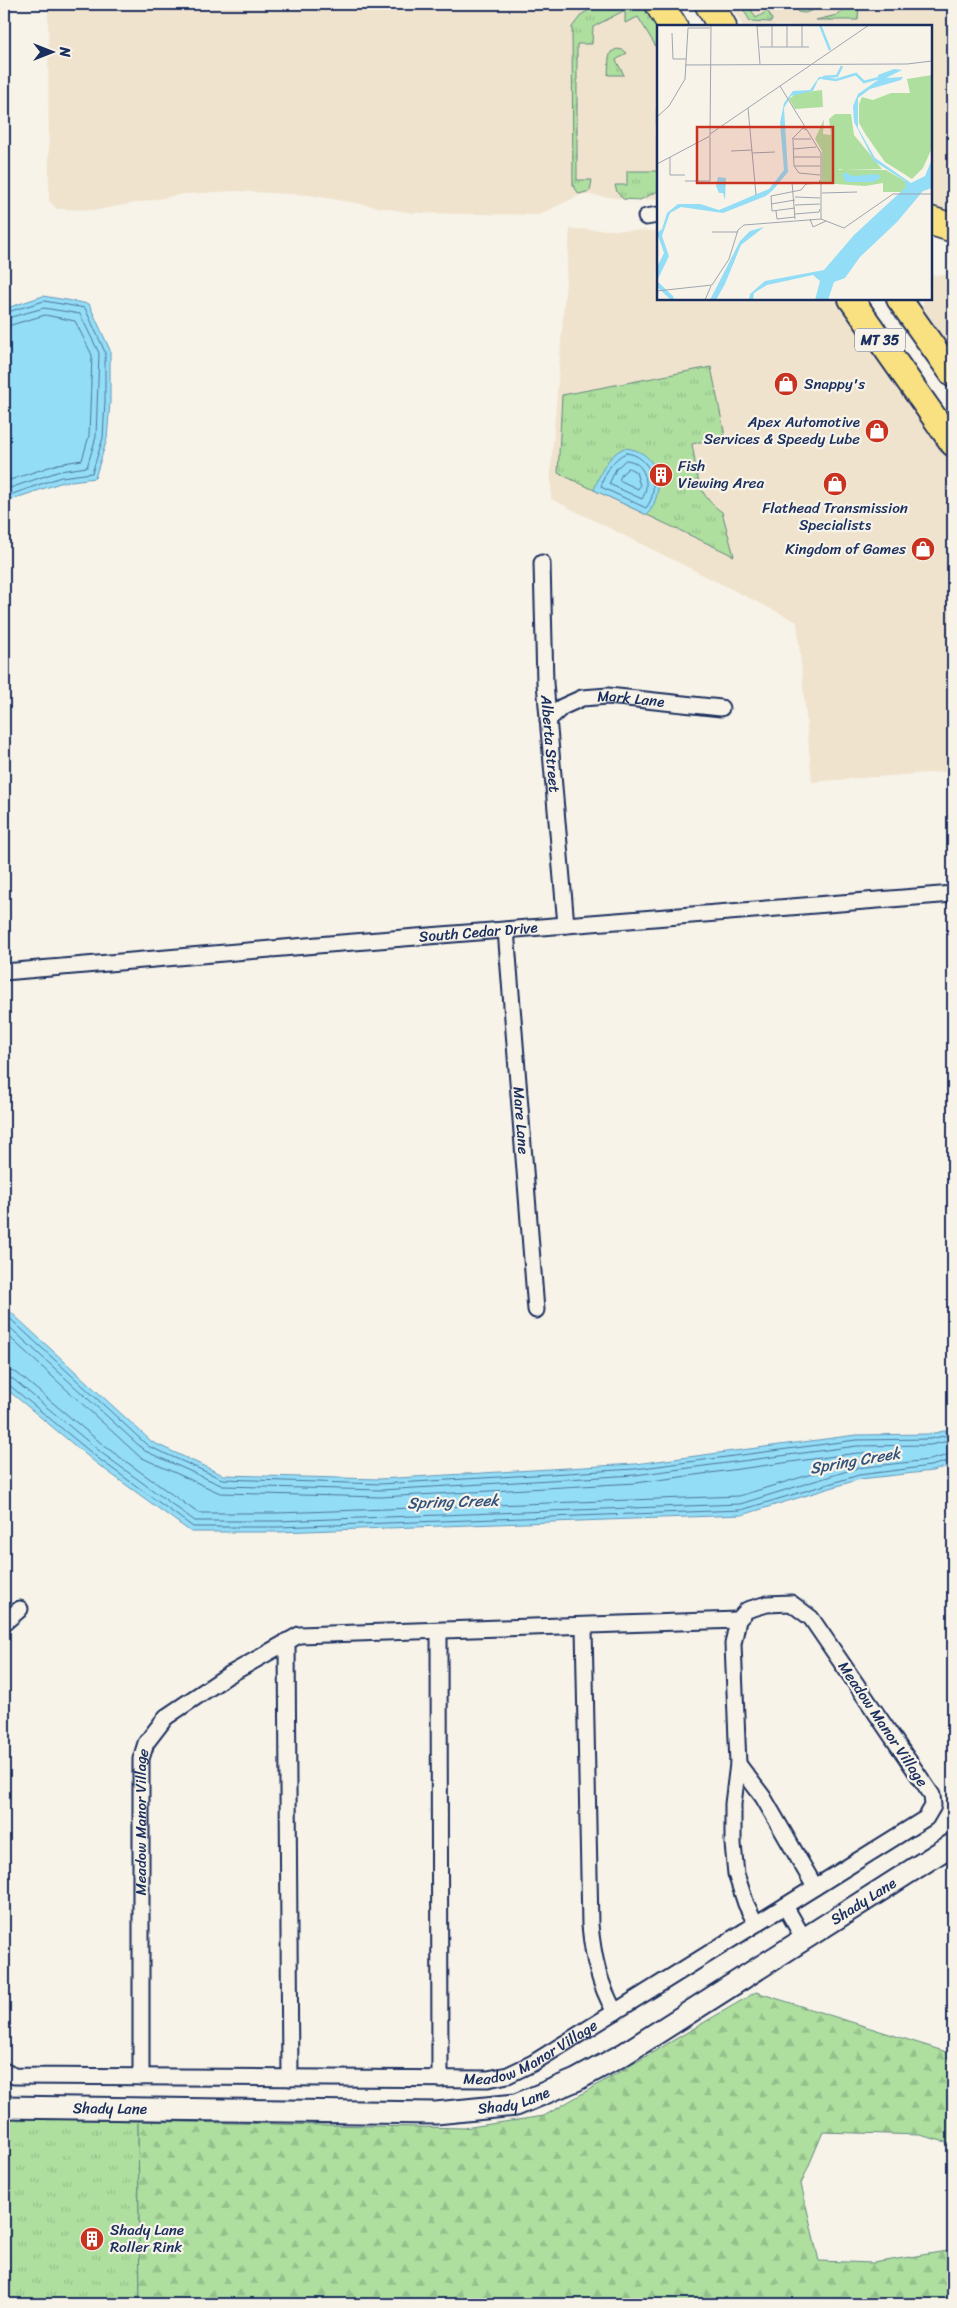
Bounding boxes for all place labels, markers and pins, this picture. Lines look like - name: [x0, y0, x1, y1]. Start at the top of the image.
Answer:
- shop icon: Snappy's: [773, 371, 799, 397]
- place label: Snappy's: [804, 371, 865, 397]
- place label: Apex Automotive Services & Speedy Lube: [704, 409, 860, 452]
- shop icon: Apex Automotive Services & Speedy Lube: [864, 418, 890, 444]
- place label: Fish Viewing Area: [678, 453, 765, 496]
- building icon: Fish Viewing Area: [648, 462, 674, 488]
- shop icon: Flathead Transmission Specialists: [822, 471, 848, 497]
- place label: Flathead Transmission Specialists: [762, 495, 908, 538]
- place label: Kingdom of Games: [785, 536, 906, 562]
- shop icon: Kingdom of Games: [910, 536, 936, 562]
- place label: Shady Lane Roller Rink: [110, 2217, 184, 2260]
- building icon: Shady Lane Roller Rink: [79, 2226, 105, 2252]

